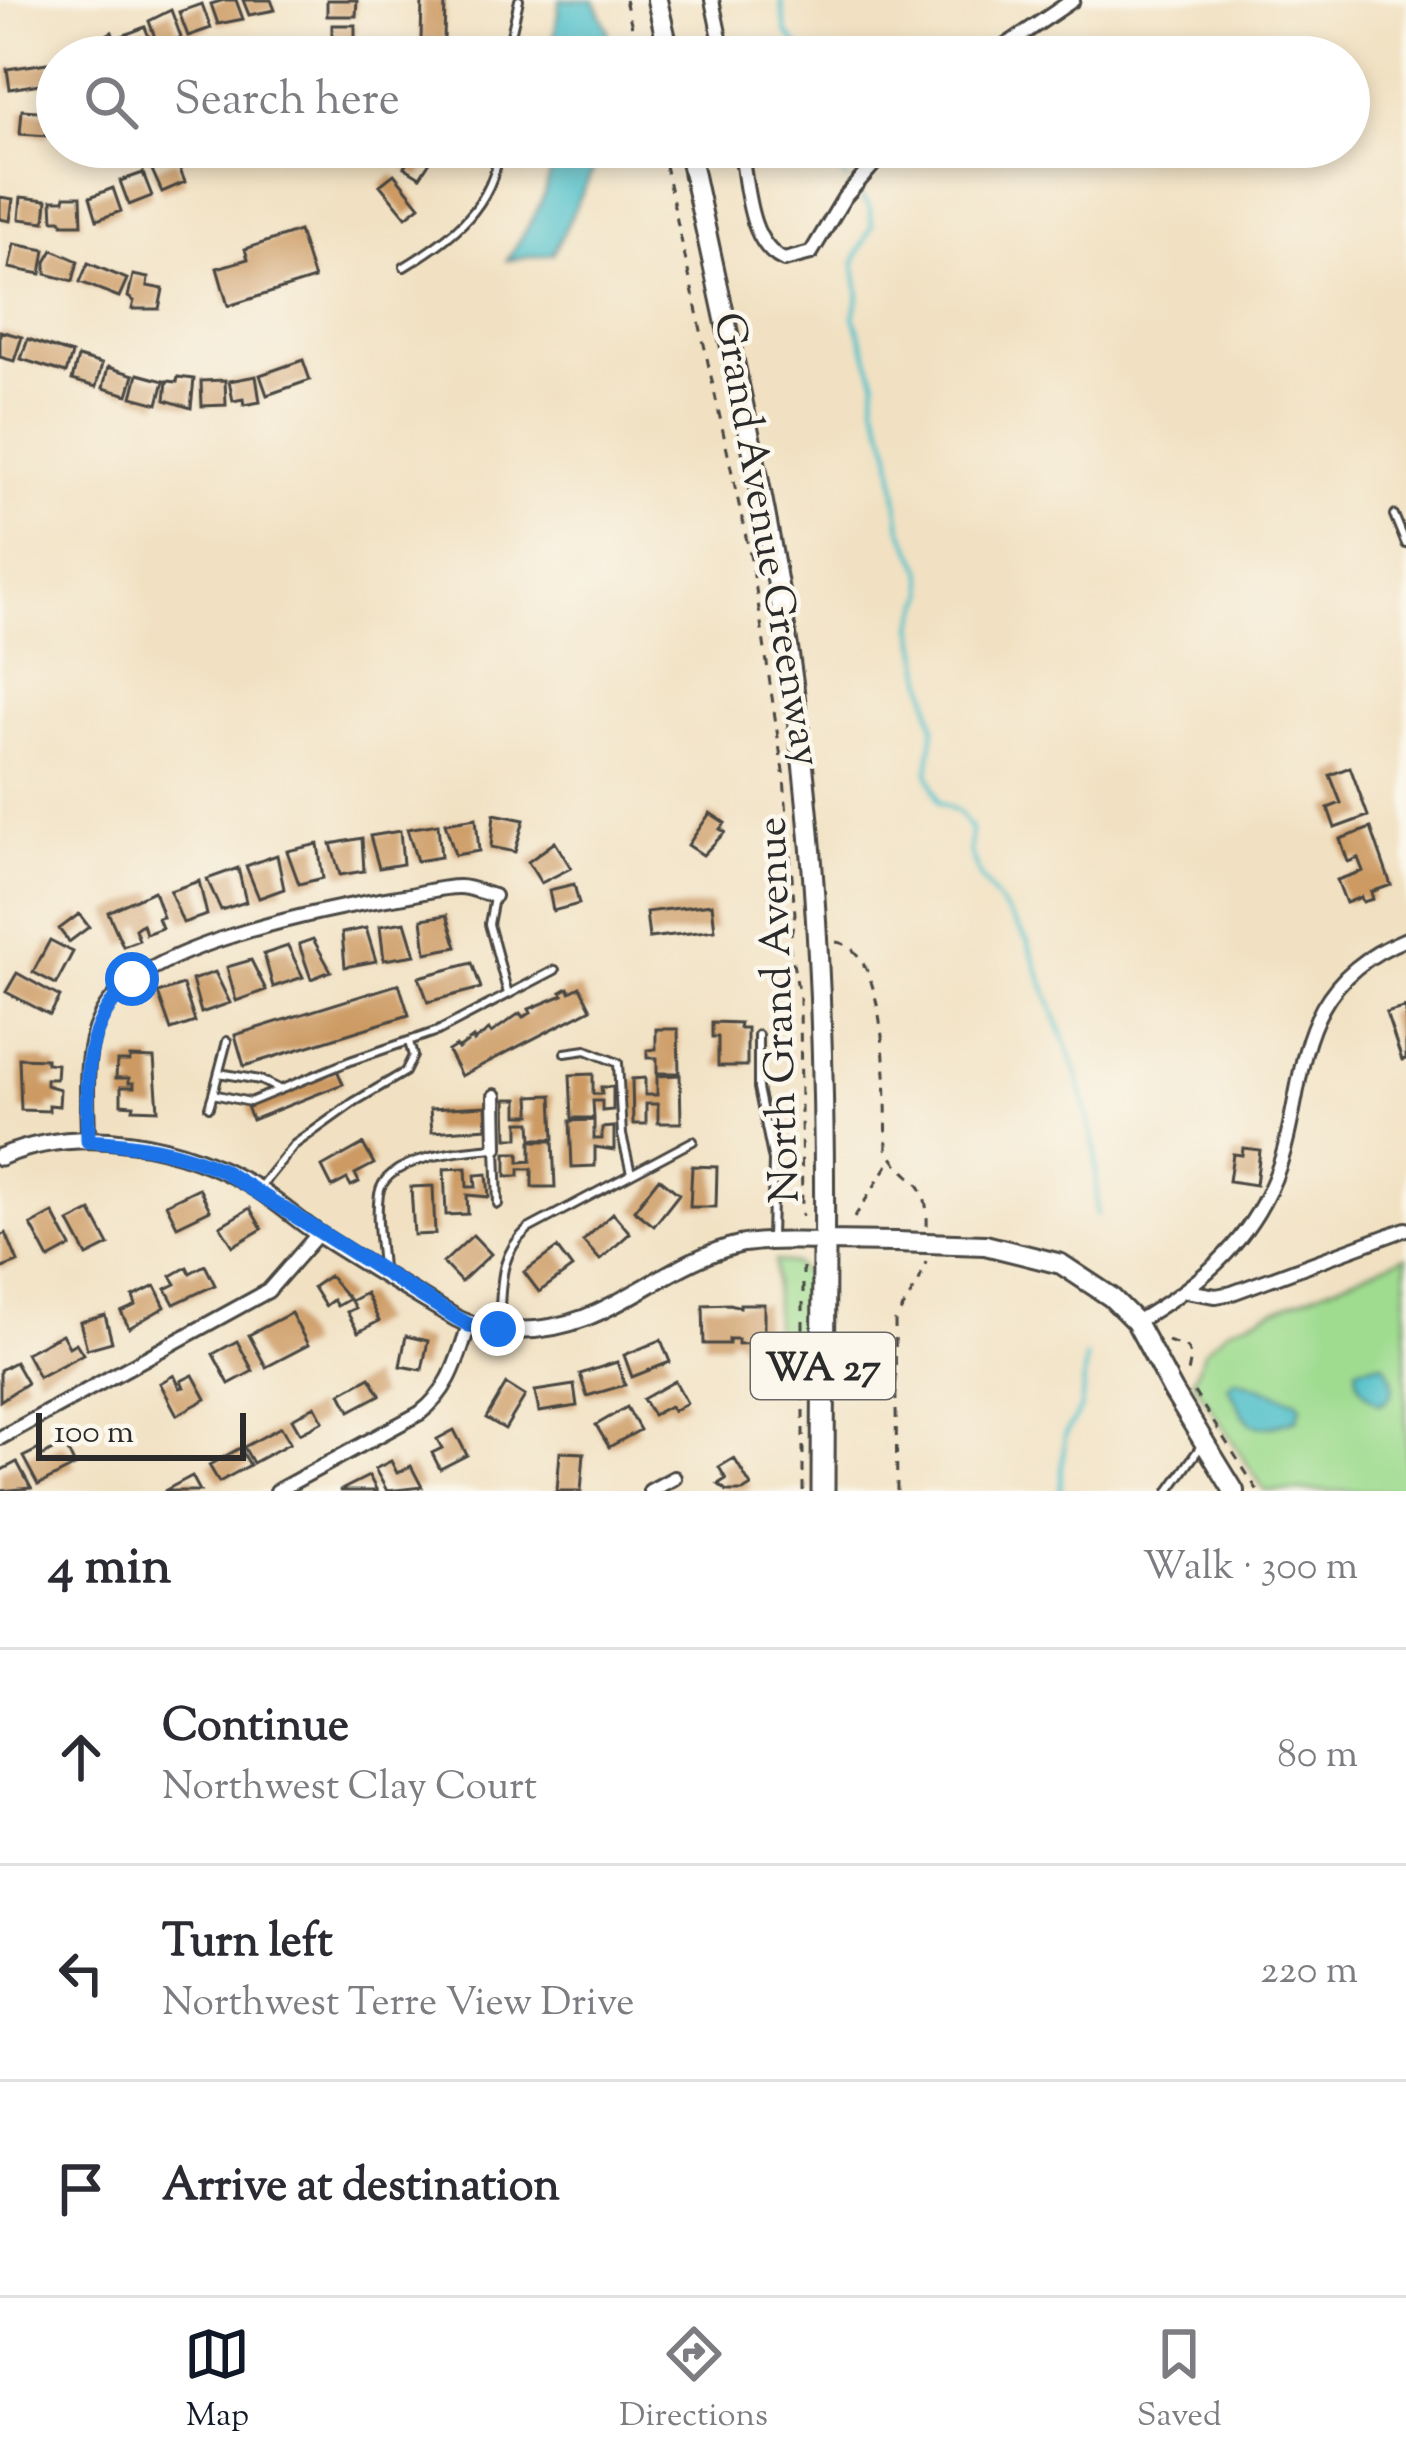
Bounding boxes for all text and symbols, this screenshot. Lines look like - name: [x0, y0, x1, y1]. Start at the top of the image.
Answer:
- search box: [36, 36, 1370, 168]
- icon: search: [78, 69, 144, 135]
- text: Search here: [174, 70, 400, 135]
- street label: Grand Avenue Greenway: [696, 308, 835, 772]
- street label: North Grand Avenue: [744, 816, 818, 1204]
- route start: [105, 952, 159, 1006]
- route end: [471, 1302, 525, 1356]
- road number: WA 27: [751, 1333, 895, 1399]
- scale bar: [36, 1407, 246, 1460]
- text: 100 m: [54, 1410, 134, 1458]
- text: 4 min: [48, 1533, 171, 1606]
- text: Walk · 300 m: [1143, 1541, 1358, 1597]
- text: Continue: [162, 1696, 349, 1761]
- icon: ahead: [48, 1724, 114, 1790]
- text: 80 m: [1277, 1729, 1358, 1785]
- text: Northwest Clay Court: [162, 1761, 537, 1817]
- text: Turn left: [162, 1912, 333, 1977]
- icon: left: [48, 1940, 114, 2006]
- text: 220 m: [1260, 1945, 1358, 2001]
- text: Northwest Terre View Drive: [162, 1977, 634, 2033]
- icon: arrive: [48, 2156, 114, 2222]
- text: Arrive at destination: [162, 2156, 560, 2221]
- tab: Map: [184, 2321, 250, 2441]
- tab: Directions: [619, 2321, 768, 2441]
- tab: Saved: [1137, 2321, 1222, 2441]

